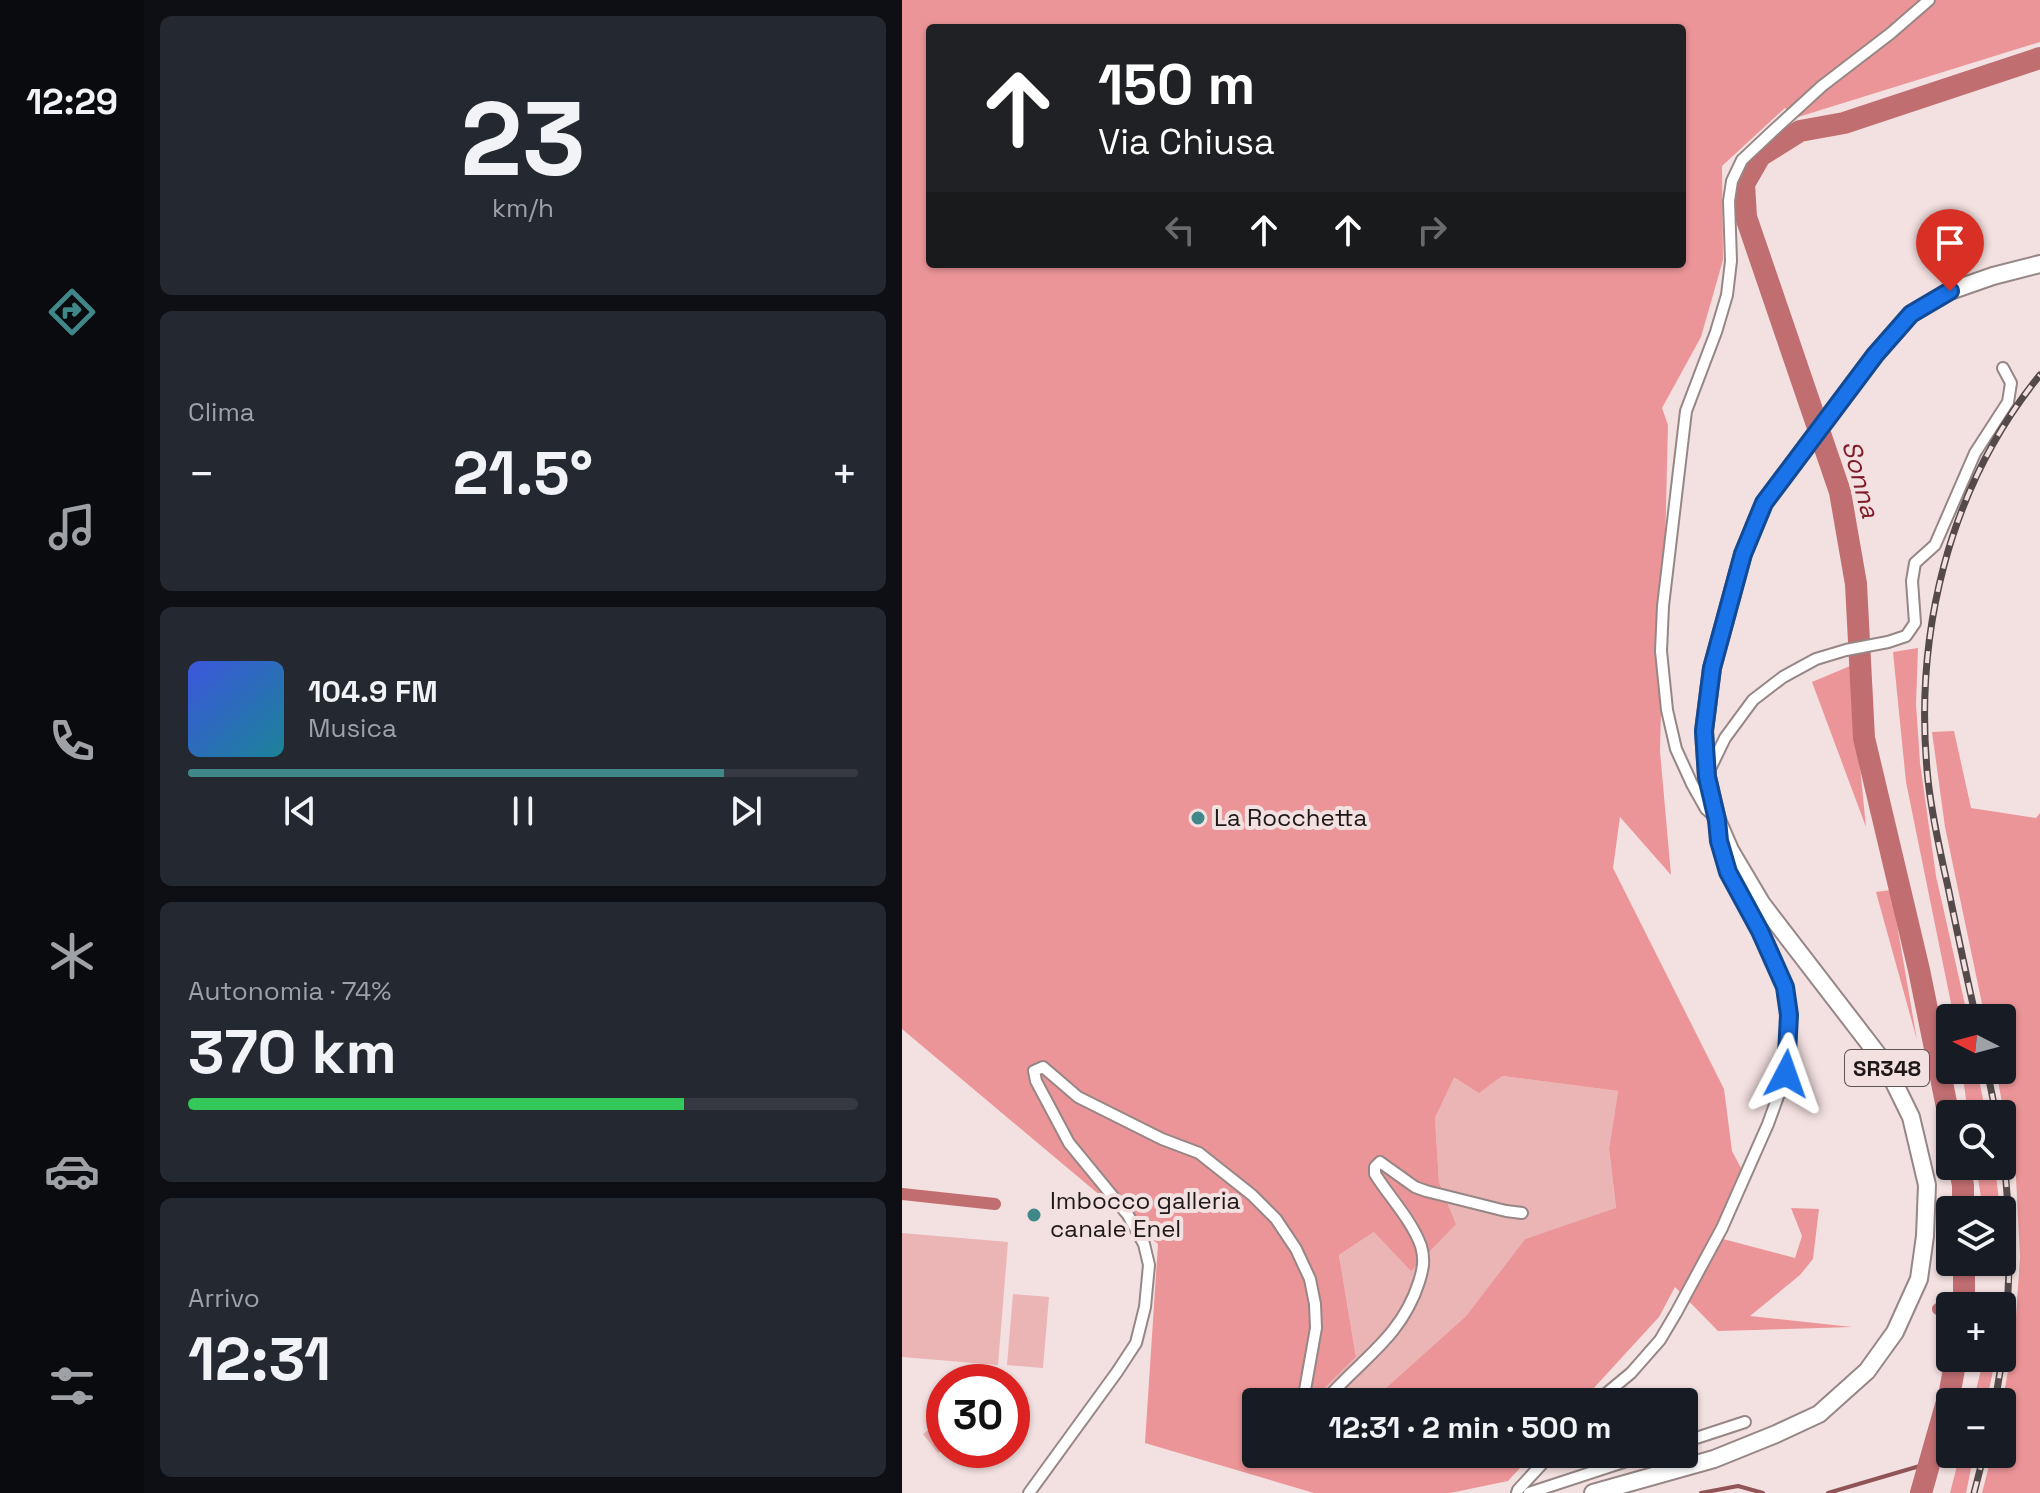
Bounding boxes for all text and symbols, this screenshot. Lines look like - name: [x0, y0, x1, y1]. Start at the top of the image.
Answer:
- text: 150 m: [1098, 49, 1255, 120]
- icon: ahead: [966, 56, 1070, 160]
- text: 23: [460, 73, 586, 205]
- text: 12:29: [26, 79, 118, 125]
- text: Via Chiusa: [1098, 119, 1275, 165]
- text: km/h: [492, 191, 554, 225]
- icon: left: [1158, 208, 1202, 252]
- icon: ahead: [1242, 208, 1286, 252]
- icon: ahead: [1326, 208, 1370, 252]
- icon: right: [1410, 208, 1454, 252]
- pin: [1916, 209, 1984, 291]
- icon: arrive: [1928, 221, 1972, 265]
- icon: directions: [44, 284, 100, 340]
- text: Clima: [188, 395, 255, 429]
- text: 21.5°: [453, 435, 593, 512]
- water label: Sonna: [1834, 437, 1888, 522]
- text: −: [188, 446, 215, 502]
- text: +: [831, 446, 858, 502]
- icon: music: [44, 499, 100, 555]
- text: 104.9 FM: [308, 672, 438, 711]
- text: Musica: [308, 711, 397, 745]
- icon: phone: [44, 713, 100, 769]
- icon: previous: [278, 789, 322, 833]
- icon: pause: [501, 789, 545, 833]
- icon: next: [724, 789, 768, 833]
- place label: La Rocchetta: [1214, 802, 1367, 833]
- marker: La Rocchetta: [1189, 809, 1207, 827]
- icon: climate: [44, 928, 100, 984]
- text: Autonomia · 74%: [188, 974, 391, 1008]
- north arrow: [1936, 1004, 2016, 1084]
- map controls: [1936, 1004, 2016, 1468]
- text: 370 km: [188, 1014, 397, 1091]
- position arrow: [1744, 1032, 1828, 1116]
- road number: SR348: [1845, 1050, 1929, 1086]
- button: search: [1936, 1100, 2016, 1180]
- icon: car: [44, 1143, 100, 1199]
- place label: Imbocco galleria canale Enel: [1050, 1185, 1241, 1244]
- button: layers: [1936, 1196, 2016, 1276]
- marker: Imbocco galleria canale Enel: [1025, 1206, 1043, 1224]
- text: Arrivo: [188, 1281, 260, 1315]
- button: +: [1936, 1292, 2016, 1372]
- text: 12:31: [188, 1321, 331, 1398]
- icon: filters: [44, 1358, 100, 1414]
- speed limit sign: 30: [926, 1364, 1030, 1468]
- button: −: [1936, 1388, 2016, 1468]
- text: 12:31 · 2 min · 500 m: [1329, 1408, 1611, 1447]

